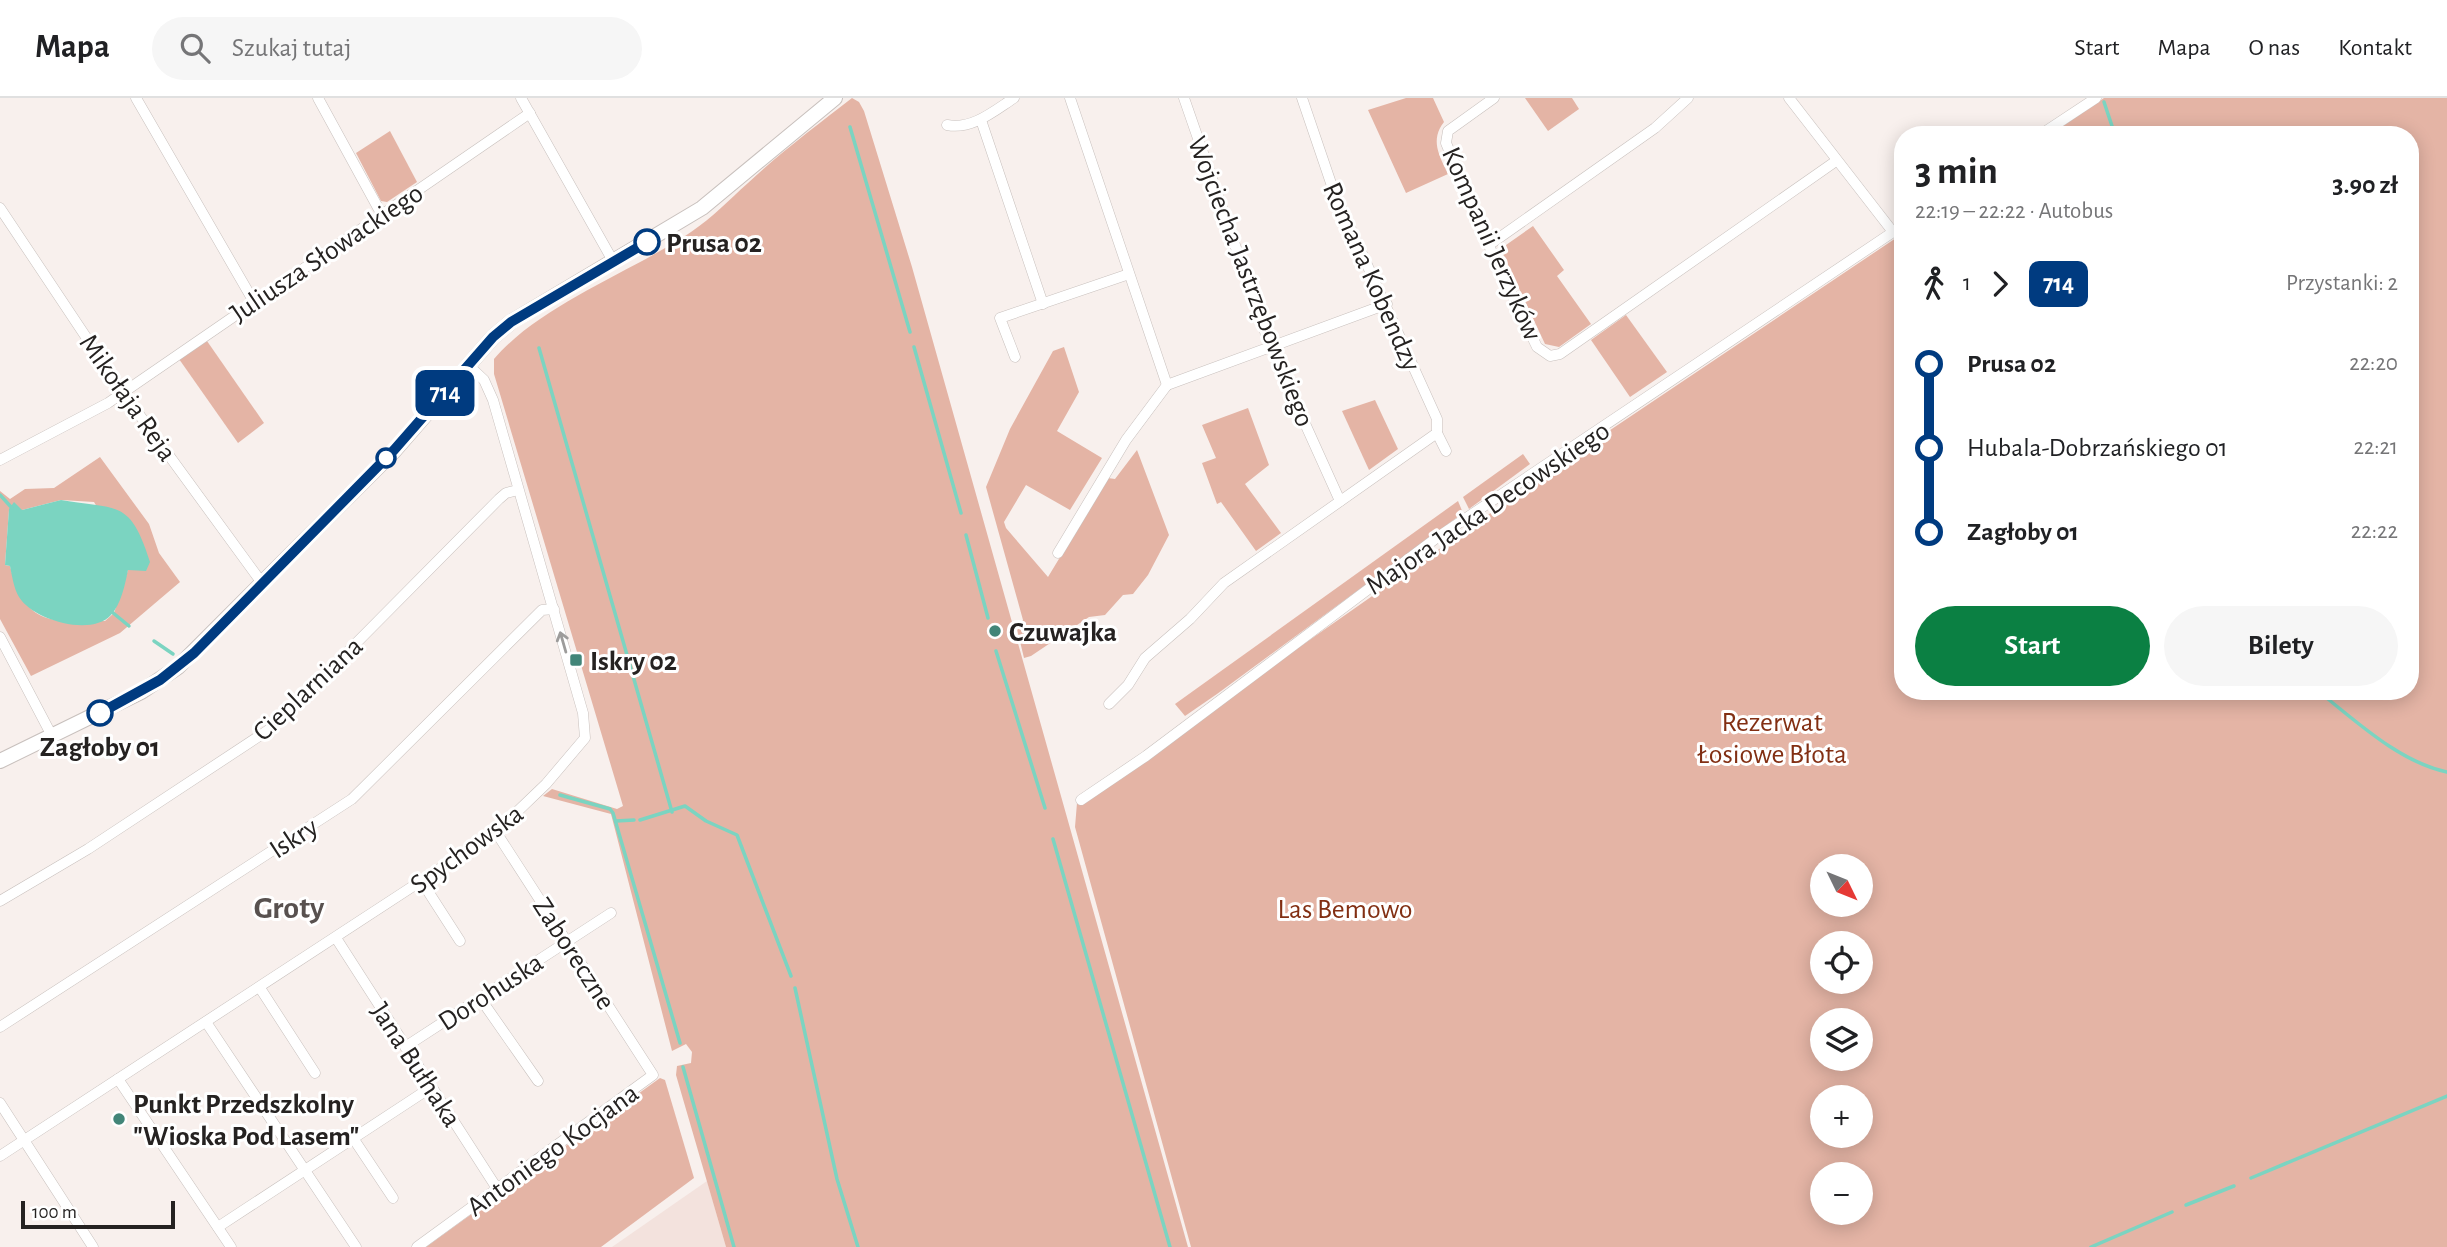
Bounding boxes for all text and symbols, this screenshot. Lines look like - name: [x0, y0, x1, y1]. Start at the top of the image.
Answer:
- search box: [152, 17, 642, 80]
- icon: search: [176, 29, 214, 67]
- text: Mapa: [35, 31, 110, 64]
- text: Szukaj tutaj: [232, 35, 351, 61]
- text: Start: [2074, 36, 2119, 60]
- text: Mapa: [2157, 36, 2211, 60]
- text: O nas: [2249, 36, 2300, 60]
- text: Kontakt: [2338, 36, 2412, 60]
- street label: Wojciecha Jastrzębowskiego: [1182, 133, 1318, 431]
- street label: Kompanii Jerzyków: [1436, 143, 1546, 345]
- text: 3 min: [1915, 153, 1998, 191]
- text: 3.90 zł: [2332, 172, 2398, 198]
- street label: Romana Kobendzy: [1317, 178, 1425, 375]
- street label: Juliusza Słowackiego: [226, 179, 428, 328]
- text: 22:19 – 22:22 · Autobus: [1915, 200, 2113, 223]
- marker: Prusa 02: [634, 229, 660, 255]
- place label: Prusa 02: [666, 230, 762, 258]
- icon: walk: [1915, 265, 1953, 303]
- icon: forward: [1981, 265, 2019, 303]
- text: 1: [1963, 272, 1971, 295]
- text: 714: [2043, 272, 2074, 296]
- text: Przystanki: 2: [2286, 272, 2398, 295]
- street label: Mikołaja Reja: [73, 330, 181, 467]
- text: Prusa 02: [1967, 351, 2056, 377]
- text: 22:20: [2349, 352, 2398, 375]
- line badge: 714: [405, 370, 485, 416]
- text: 714: [429, 381, 461, 405]
- street label: Majora Jacka Decowskiego: [1361, 417, 1615, 601]
- text: Hubala-Dobrzańskiego 01: [1967, 435, 2228, 461]
- text: 22:21: [2353, 436, 2398, 459]
- unlabelled marker: [376, 448, 396, 468]
- text: Zagłoby 01: [1967, 519, 2079, 545]
- text: 22:22: [2351, 520, 2398, 543]
- button: Start: [1915, 606, 2150, 686]
- button: Bilety: [2164, 606, 2398, 686]
- place label: Czuwajka: [1009, 619, 1117, 647]
- marker: Czuwajka: [987, 623, 1003, 639]
- one-way arrow: [556, 631, 569, 654]
- street label: Cieplarniana: [248, 632, 369, 747]
- place label: Iskry 02: [590, 648, 677, 676]
- marker: Iskry 02: [568, 652, 584, 668]
- marker: Zagłoby 01: [87, 700, 113, 726]
- park label: Rezerwat Łosiowe Błota: [1697, 709, 1847, 769]
- place label: Zagłoby 01: [40, 734, 160, 762]
- street label: Spychowska: [406, 800, 529, 900]
- street label: Iskry: [265, 813, 323, 864]
- north arrow: [1810, 854, 1872, 917]
- map controls: [1810, 854, 1873, 1225]
- district label: Groty: [254, 892, 325, 924]
- street label: Zaboreczne: [527, 893, 620, 1015]
- park label: Las Bemowo: [1277, 896, 1413, 924]
- button: locate: [1810, 931, 1873, 994]
- street label: Dorohuska: [434, 949, 549, 1037]
- street label: Jana Bułhaka: [365, 998, 466, 1132]
- button: layers: [1810, 1008, 1873, 1071]
- street label: Antoniego Kocjana: [462, 1079, 644, 1222]
- button: +: [1810, 1085, 1873, 1148]
- place label: Punkt Przedszkolny "Wioska Pod Lasem": [133, 1091, 360, 1151]
- marker: Punkt Przedszkolny "Wioska Pod Lasem": [111, 1111, 127, 1127]
- button: −: [1810, 1162, 1873, 1225]
- scale bar: [21, 1198, 175, 1230]
- text: 100 m: [32, 1203, 77, 1222]

